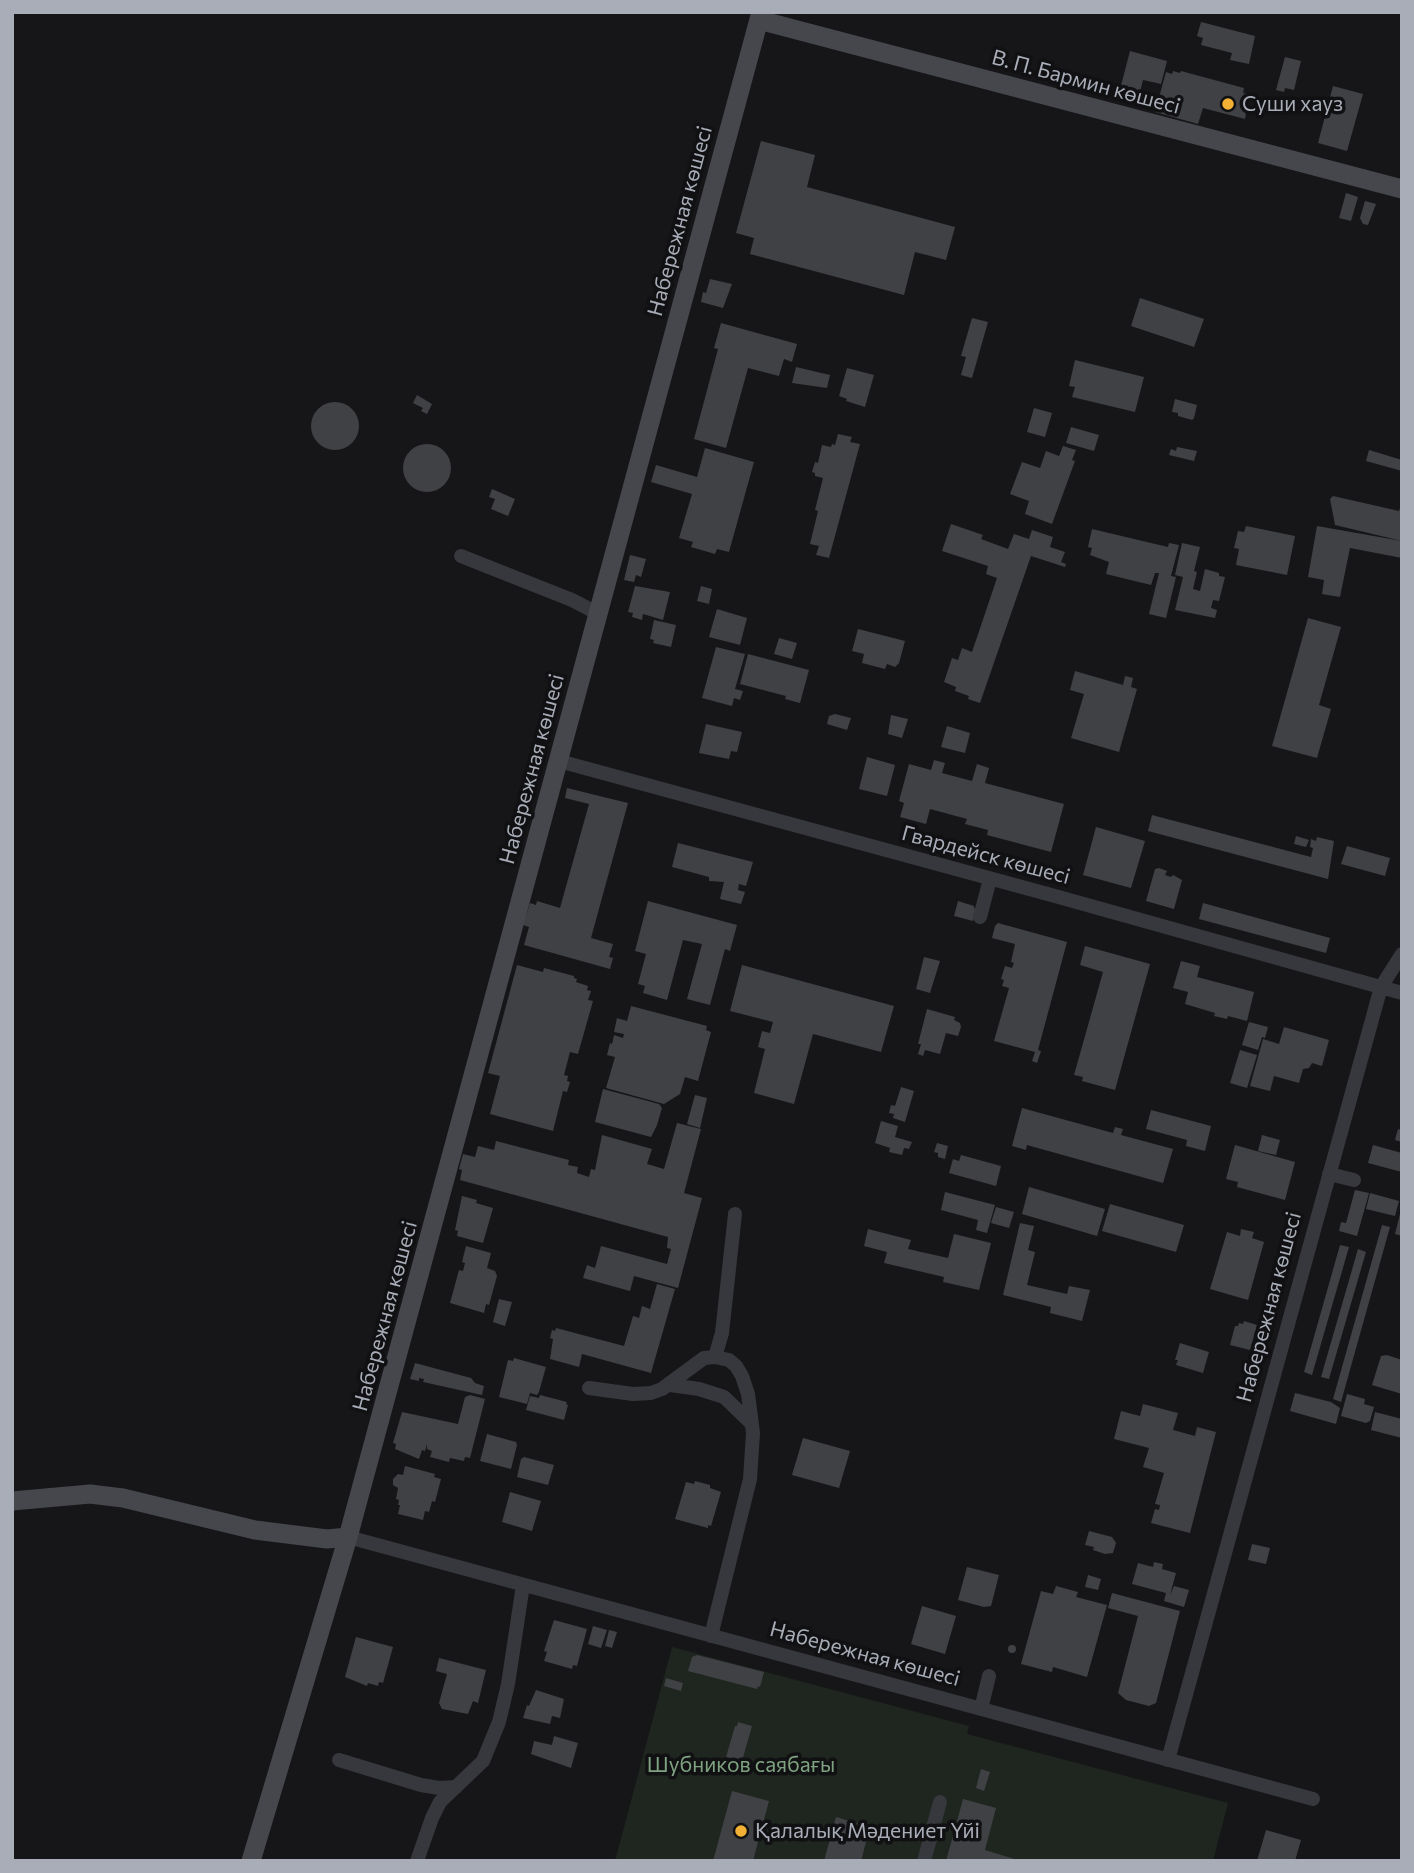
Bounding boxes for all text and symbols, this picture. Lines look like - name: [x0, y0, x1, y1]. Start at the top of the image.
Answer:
- street label: В. П. Бармин көшесі: [989, 45, 1183, 119]
- place label: Суши хауз: [1242, 91, 1343, 117]
- marker: Суши хауз: [1220, 96, 1236, 112]
- street label: Набережная көшесі: [642, 123, 718, 319]
- street label: Набережная көшесі: [494, 671, 570, 867]
- street label: Гвардейск көшесі: [899, 820, 1073, 890]
- street label: Набережная көшесі: [1231, 1209, 1307, 1405]
- street label: Набережная көшесі: [347, 1218, 423, 1414]
- street label: Набережная көшесі: [767, 1616, 963, 1692]
- park label: Шубников саябағы: [647, 1752, 835, 1778]
- place label: Қалалық Мәдениет Үйі: [755, 1818, 980, 1844]
- marker: Қалалық Мәдениет Үйі: [733, 1823, 749, 1839]

